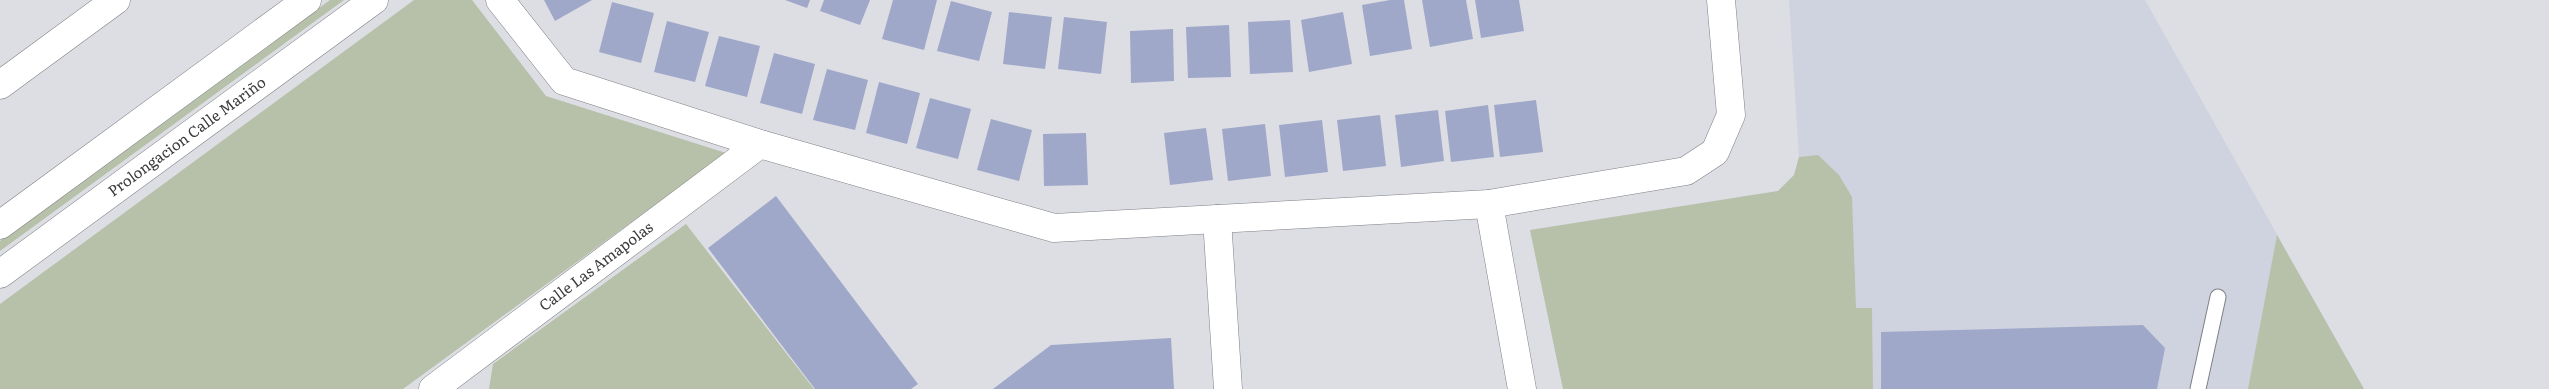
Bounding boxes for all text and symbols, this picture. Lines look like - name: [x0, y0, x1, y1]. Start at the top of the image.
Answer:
- street label: Prolongacion Calle Mariño: [102, 70, 270, 201]
- street label: Calle Las Amapolas: [534, 215, 657, 316]

